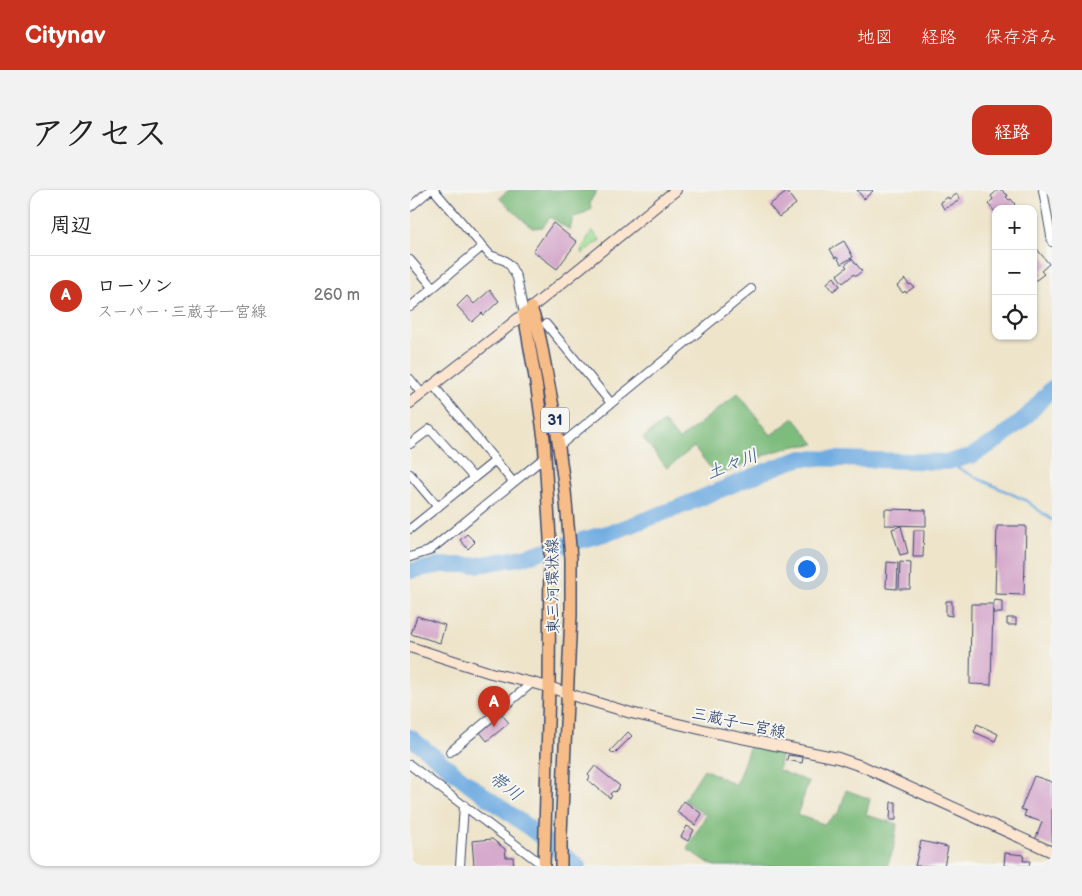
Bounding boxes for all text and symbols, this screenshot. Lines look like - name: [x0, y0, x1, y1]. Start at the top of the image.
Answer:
- text: Citynav: [25, 21, 106, 50]
- text: 地図: [857, 27, 893, 48]
- text: 経路: [921, 27, 957, 48]
- text: 保存済み: [985, 27, 1057, 48]
- button: 経路: [972, 105, 1052, 155]
- text: アクセス: [30, 113, 168, 156]
- map controls: [992, 205, 1037, 340]
- button: +: [992, 205, 1037, 250]
- text: 周辺: [50, 213, 92, 238]
- button: −: [992, 250, 1037, 295]
- text: ローソン: [97, 275, 173, 298]
- text: A: [61, 286, 71, 305]
- text: 260 m: [314, 286, 360, 305]
- button: locate: [992, 295, 1037, 340]
- text: スーパー · 三蔵子一宮線: [97, 303, 267, 322]
- road number: 31: [541, 408, 569, 432]
- water label: 土々川: [703, 445, 761, 484]
- street label: 東三河環状線: [543, 538, 564, 634]
- your location: [794, 556, 820, 582]
- pin: A: [478, 686, 510, 727]
- street label: 三蔵子一宮線: [690, 704, 788, 743]
- water label: 帯川: [485, 767, 526, 806]

